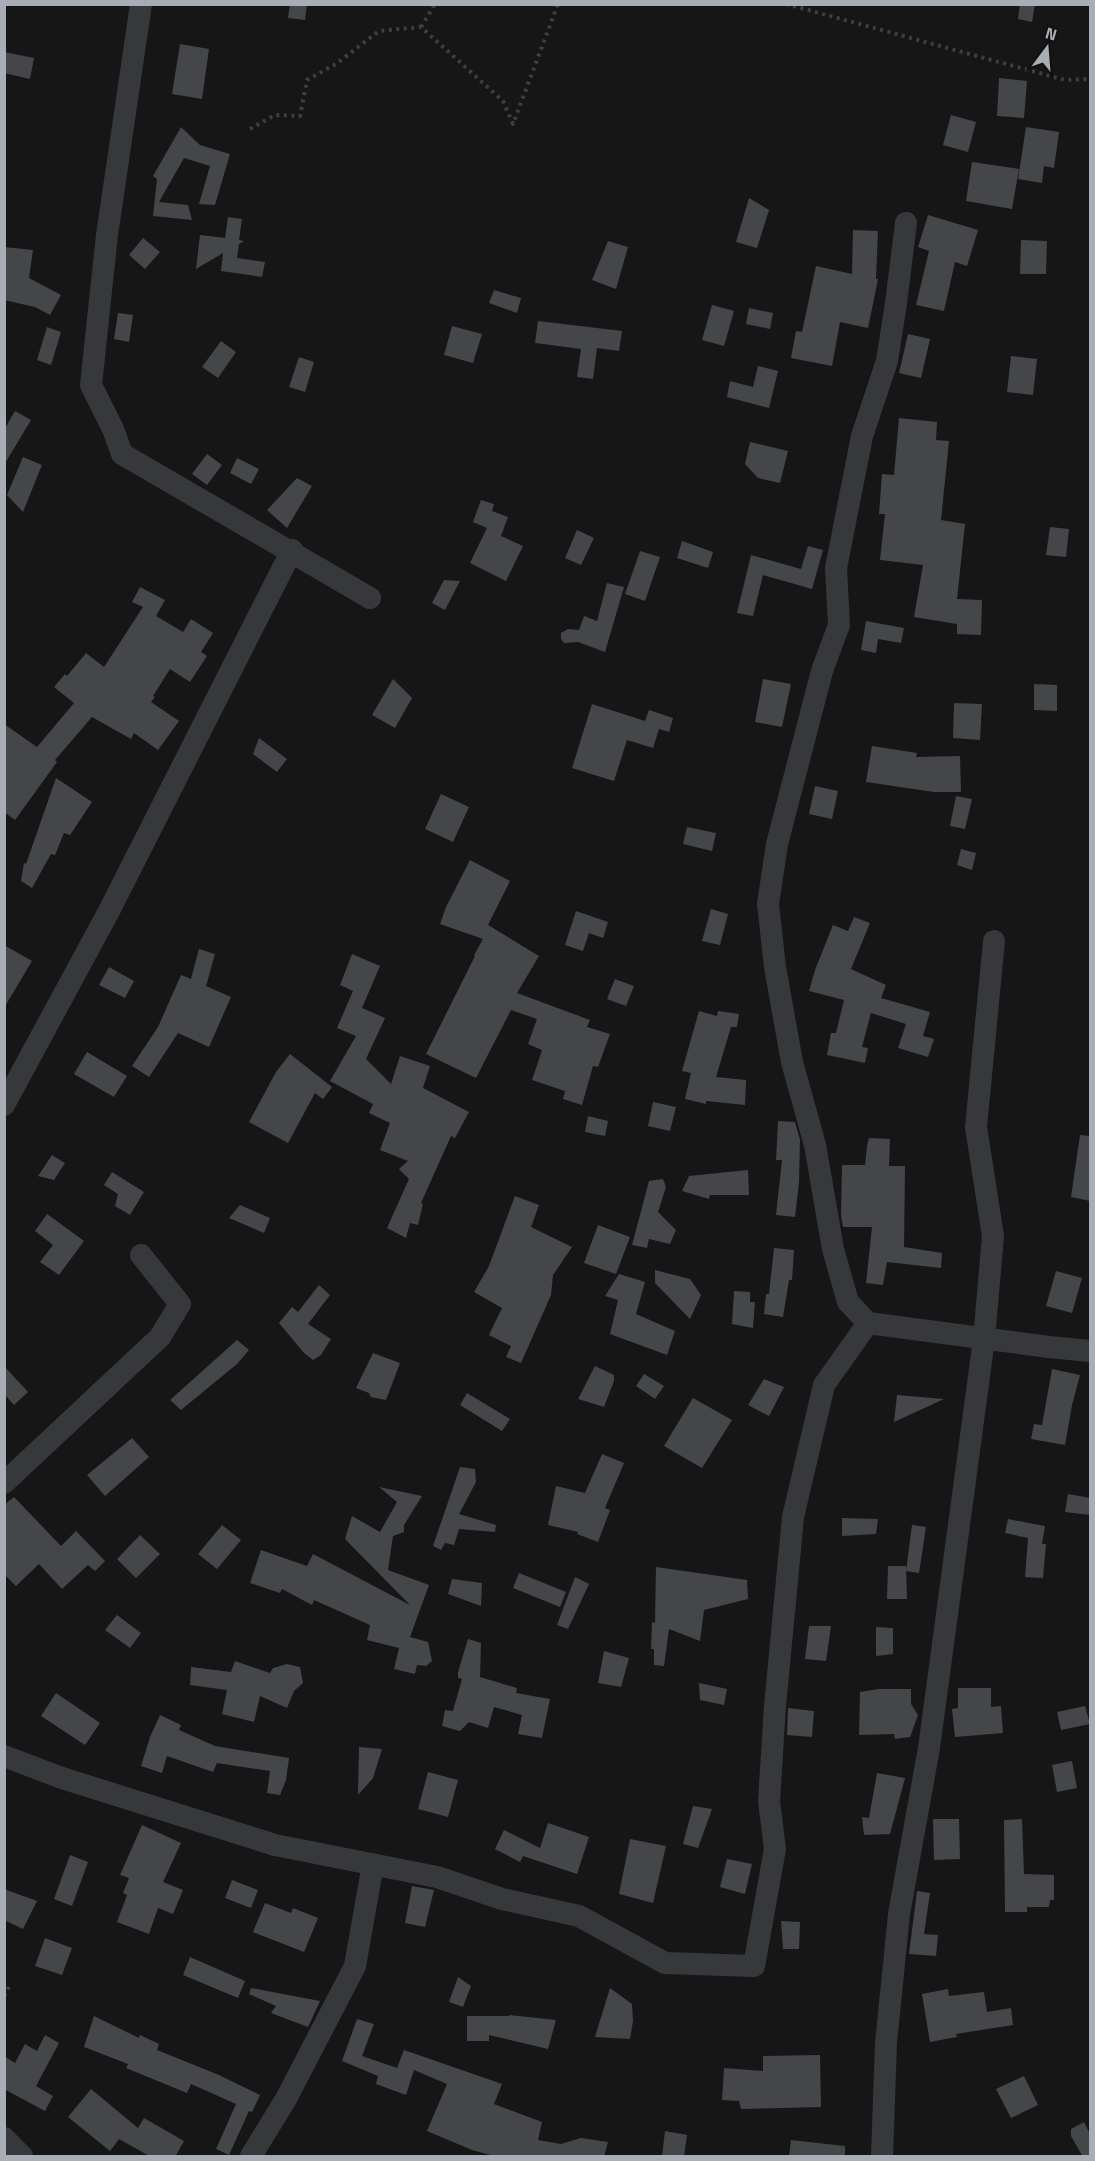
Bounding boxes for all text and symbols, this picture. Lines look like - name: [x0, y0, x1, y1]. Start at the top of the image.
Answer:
- north arrow: [1017, 18, 1077, 78]
- text: N: [1042, 21, 1060, 47]

